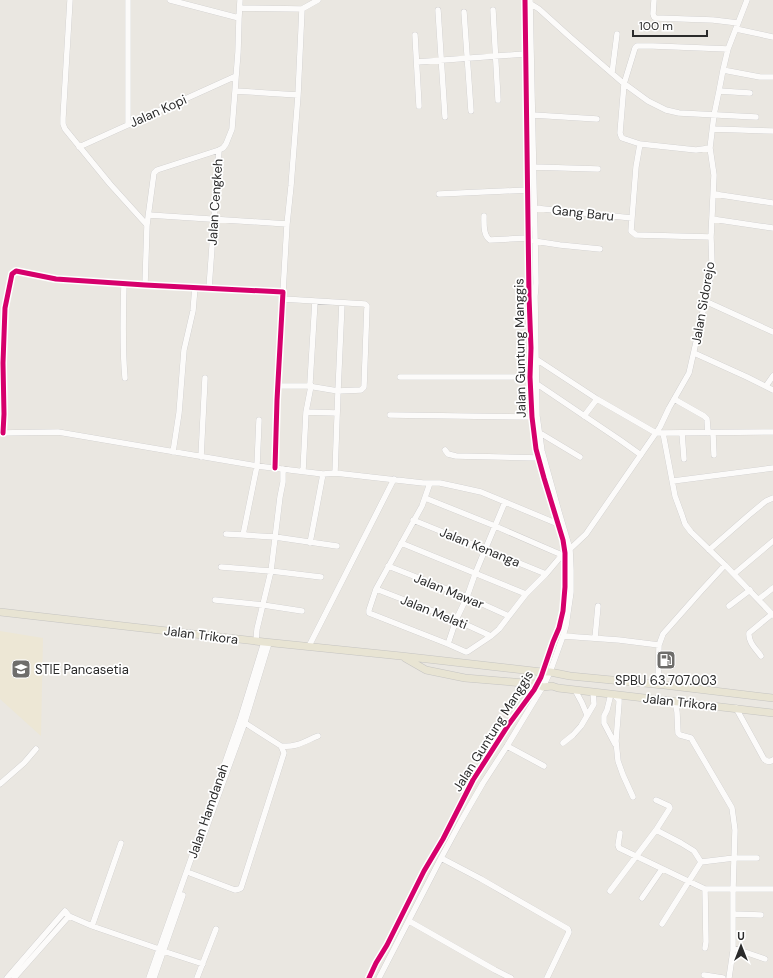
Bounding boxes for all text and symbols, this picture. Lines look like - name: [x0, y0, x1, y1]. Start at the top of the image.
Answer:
- scale bar: [633, 12, 707, 38]
- text: 100 m: [639, 18, 673, 34]
- street label: Jalan Kopi: [127, 91, 189, 131]
- street label: Jalan Cengkeh: [203, 158, 227, 246]
- street label: Gang Baru: [551, 201, 615, 225]
- street label: Jalan Sidorejo: [687, 260, 719, 346]
- street label: Jalan Guntung Manggis: [510, 278, 530, 418]
- street label: Jalan Kenanga: [437, 523, 523, 571]
- street label: Jalan Mawar: [412, 569, 487, 613]
- street label: Jalan Melati: [398, 591, 470, 633]
- street label: Jalan Trikora: [163, 622, 239, 648]
- fuel station icon: SPBU 63.707.003: [655, 649, 677, 671]
- school or university icon: STIE Pancasetia: [10, 658, 32, 680]
- place label: STIE Pancasetia: [35, 661, 129, 678]
- street label: Jalan Guntung Manggis: [449, 667, 537, 795]
- place label: SPBU 63.707.003: [615, 672, 717, 689]
- street label: Jalan Trikora: [642, 690, 718, 714]
- street label: Jalan Hamdanah: [184, 761, 232, 861]
- north arrow: [721, 926, 761, 966]
- text: U: [737, 929, 745, 943]

